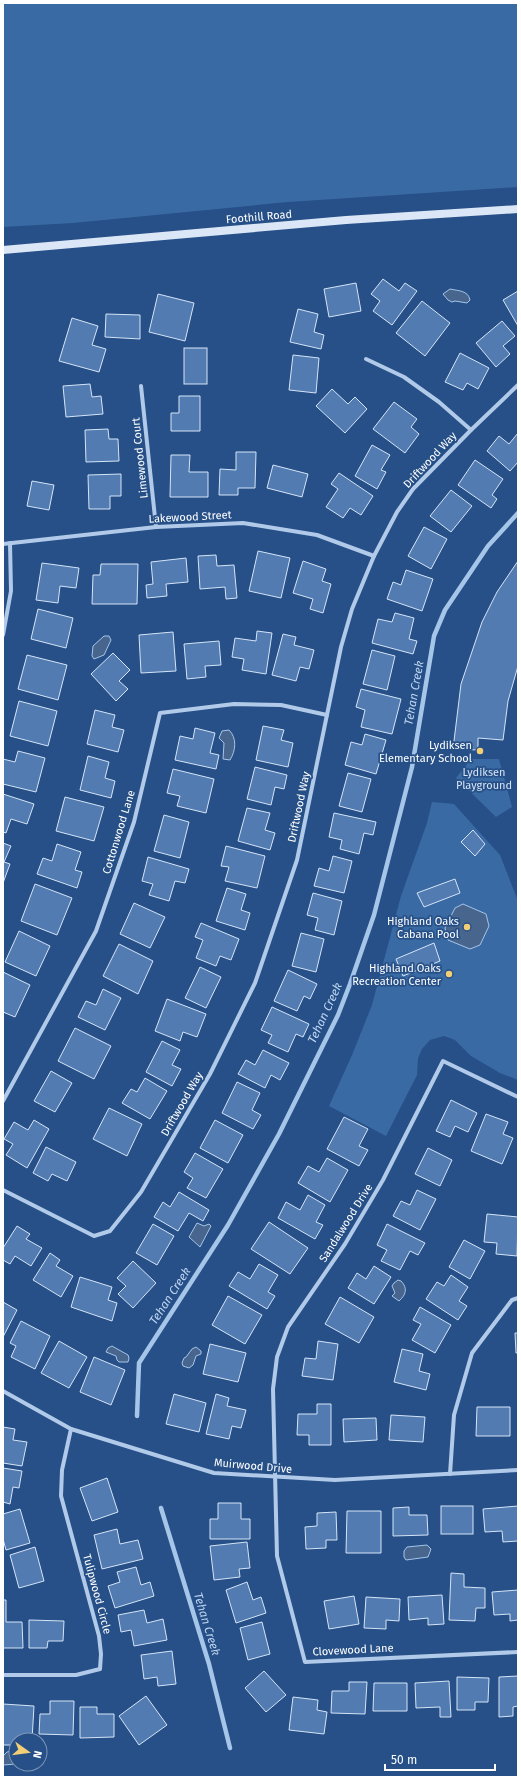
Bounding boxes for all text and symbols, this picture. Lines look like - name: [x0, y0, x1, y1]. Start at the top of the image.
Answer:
- street label: Foothill Road: [225, 208, 293, 226]
- street label: Limewood Court: [129, 417, 151, 499]
- street label: Driftwood Way: [401, 429, 460, 491]
- street label: Lakewood Street: [148, 508, 232, 526]
- water label: Tehan Creek: [401, 659, 427, 726]
- place label: Lydiksen Elementary School: [379, 739, 472, 765]
- marker: Lydiksen Elementary School: [475, 746, 485, 756]
- park label: Lydiksen Playground: [456, 766, 512, 792]
- street label: Driftwood Way: [285, 770, 313, 844]
- street label: Cottonwood Lane: [100, 788, 138, 876]
- place label: Highland Oaks Cabana Pool: [387, 915, 459, 941]
- marker: Highland Oaks Cabana Pool: [462, 922, 472, 932]
- place label: Highland Oaks Recreation Center: [352, 962, 442, 988]
- marker: Highland Oaks Recreation Center: [444, 969, 454, 979]
- water label: Tehan Creek: [305, 980, 345, 1045]
- street label: Driftwood Way: [158, 1069, 206, 1139]
- street label: Sandalwood Drive: [317, 1181, 375, 1265]
- water label: Tehan Creek: [146, 1264, 194, 1327]
- street label: Muirwood Drive: [213, 1456, 293, 1476]
- street label: Tulipwood Circle: [80, 1553, 114, 1635]
- water label: Tehan Creek: [191, 1591, 223, 1658]
- street label: Clovewood Lane: [312, 1641, 394, 1659]
- north arrow: [8, 1732, 48, 1772]
- scale bar: [385, 1746, 495, 1772]
- text: N: [30, 1749, 44, 1759]
- text: 50 m: [391, 1753, 417, 1767]

